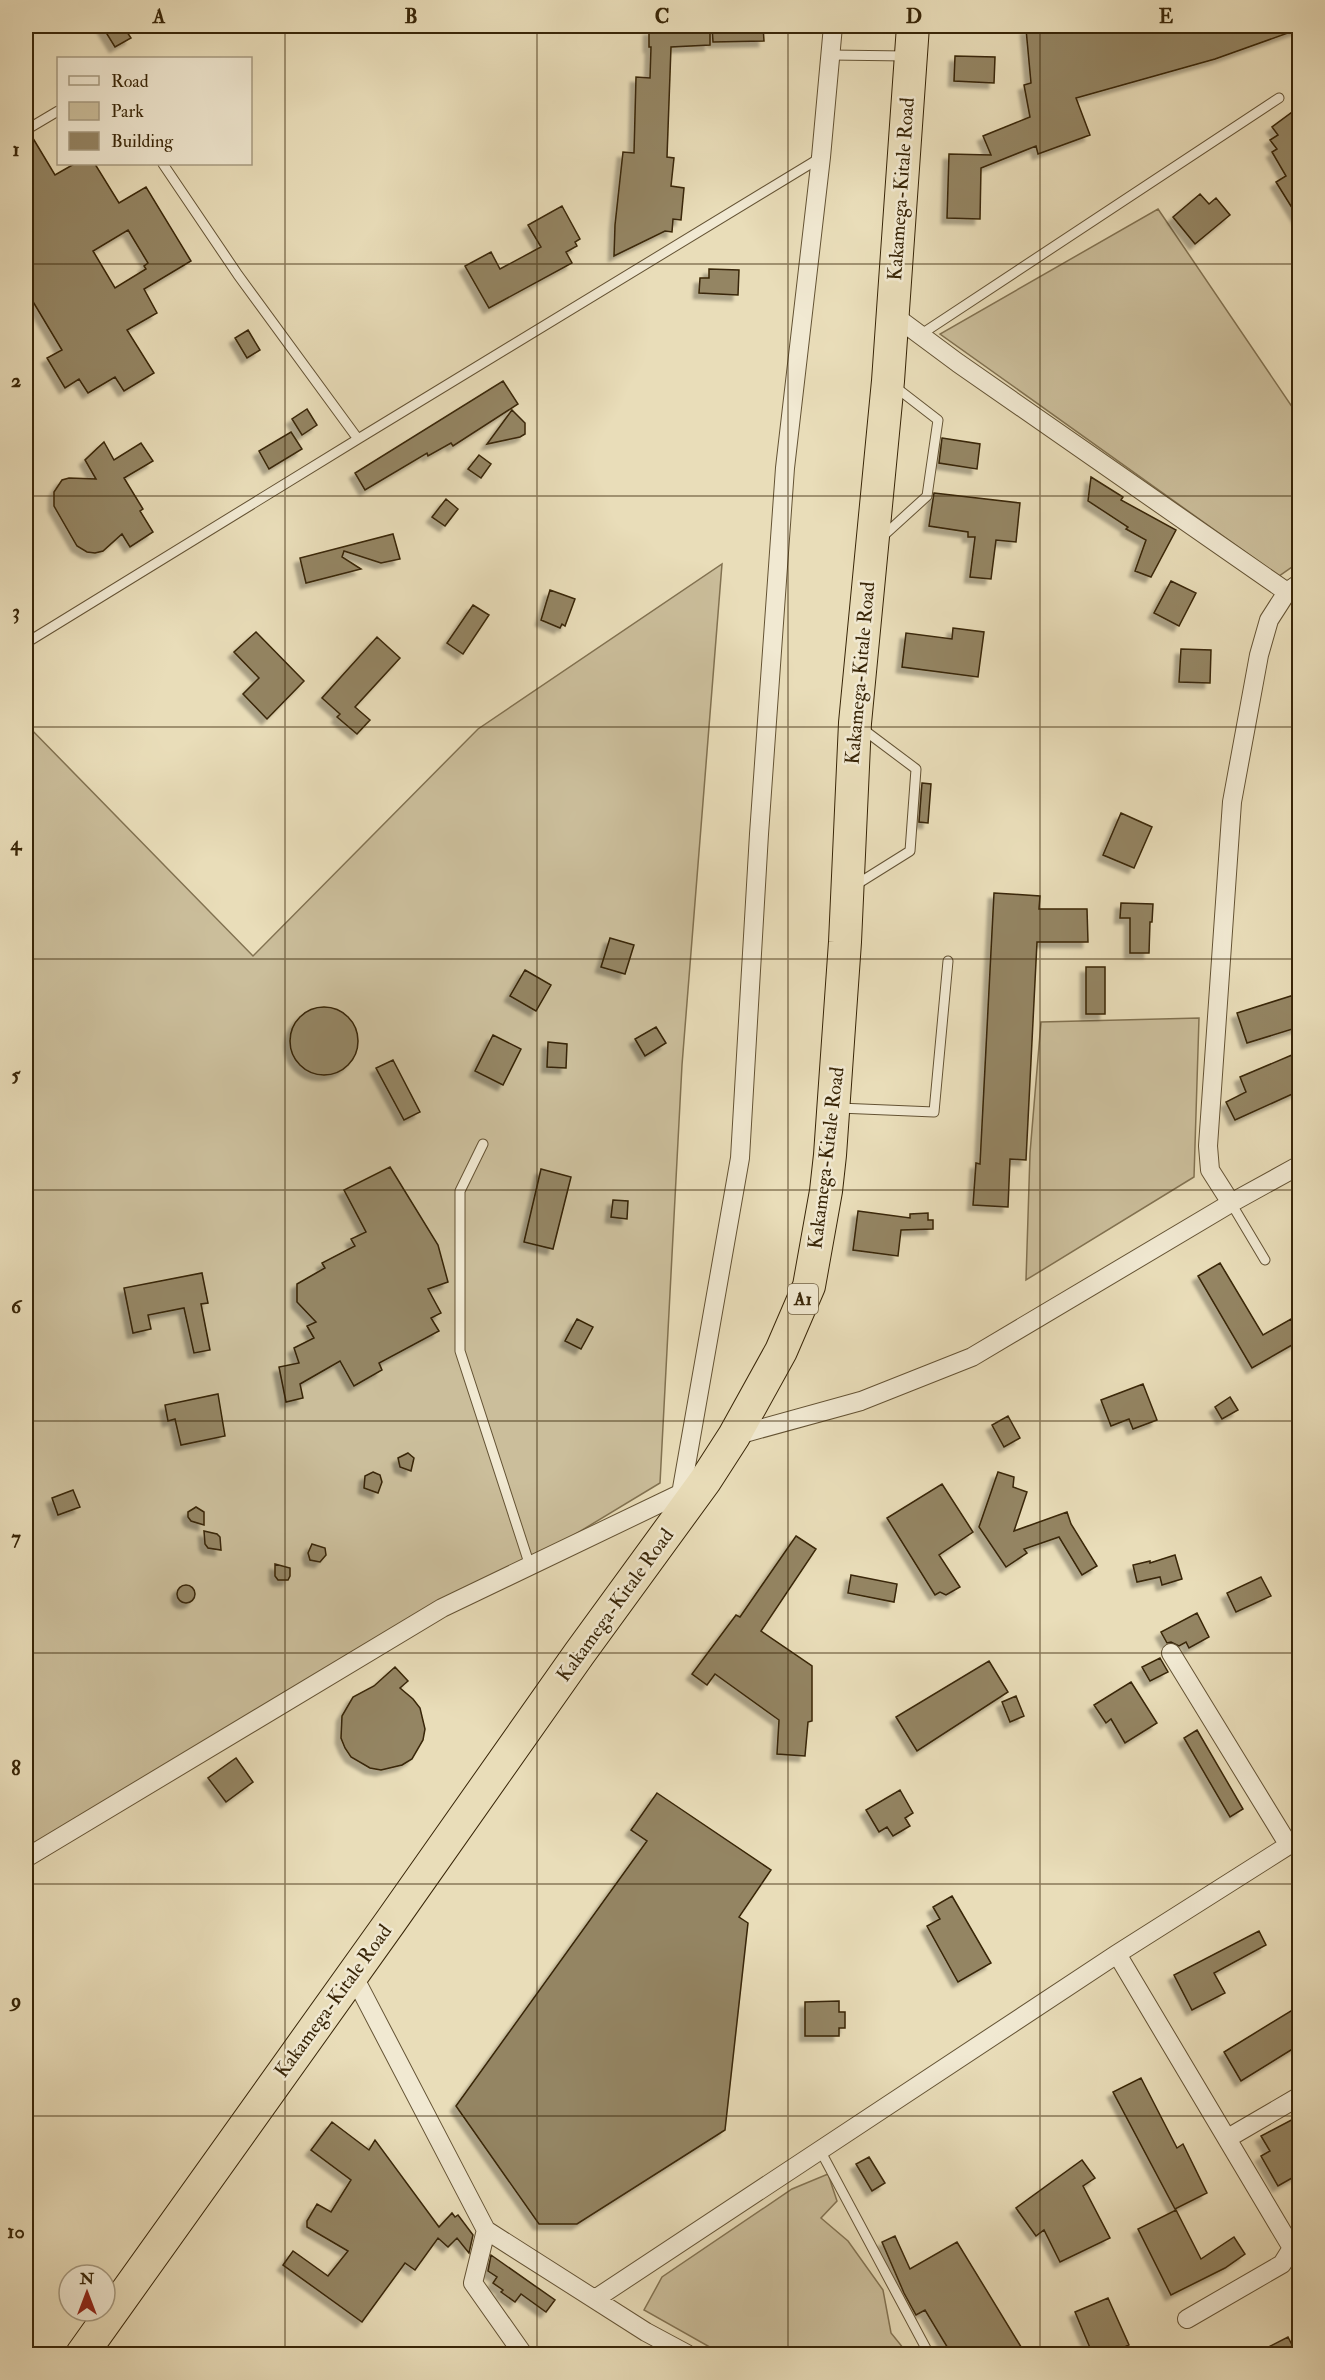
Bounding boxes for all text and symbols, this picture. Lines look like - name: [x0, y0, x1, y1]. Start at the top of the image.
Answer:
- text: A: [152, 4, 166, 29]
- text: B: [404, 4, 418, 29]
- text: C: [655, 4, 669, 29]
- text: D: [906, 4, 922, 29]
- text: E: [1159, 4, 1174, 29]
- legend: [57, 57, 252, 165]
- text: Road: [111, 70, 149, 93]
- street label: Kakamega-Kitale Road: [882, 96, 920, 281]
- text: Park: [111, 100, 144, 123]
- text: Building: [111, 130, 174, 153]
- text: 1: [12, 137, 20, 162]
- text: 2: [11, 368, 21, 393]
- street label: Kakamega-Kitale Road: [840, 580, 880, 765]
- text: 3: [12, 599, 20, 624]
- text: 4: [10, 831, 23, 856]
- text: 5: [12, 1062, 22, 1087]
- street label: Kakamega-Kitale Road: [802, 1065, 850, 1251]
- road number: A1: [788, 1284, 818, 1314]
- text: 6: [11, 1294, 23, 1319]
- street label: Kakamega-Kitale Road: [551, 1523, 679, 1687]
- text: 7: [11, 1525, 21, 1550]
- text: 8: [11, 1756, 21, 1781]
- street label: Kakamega-Kitale Road: [269, 1919, 397, 2083]
- text: 9: [9, 1988, 21, 2013]
- text: 10: [7, 2219, 25, 2244]
- north arrow: [57, 2263, 117, 2323]
- text: N: [79, 2269, 95, 2289]

